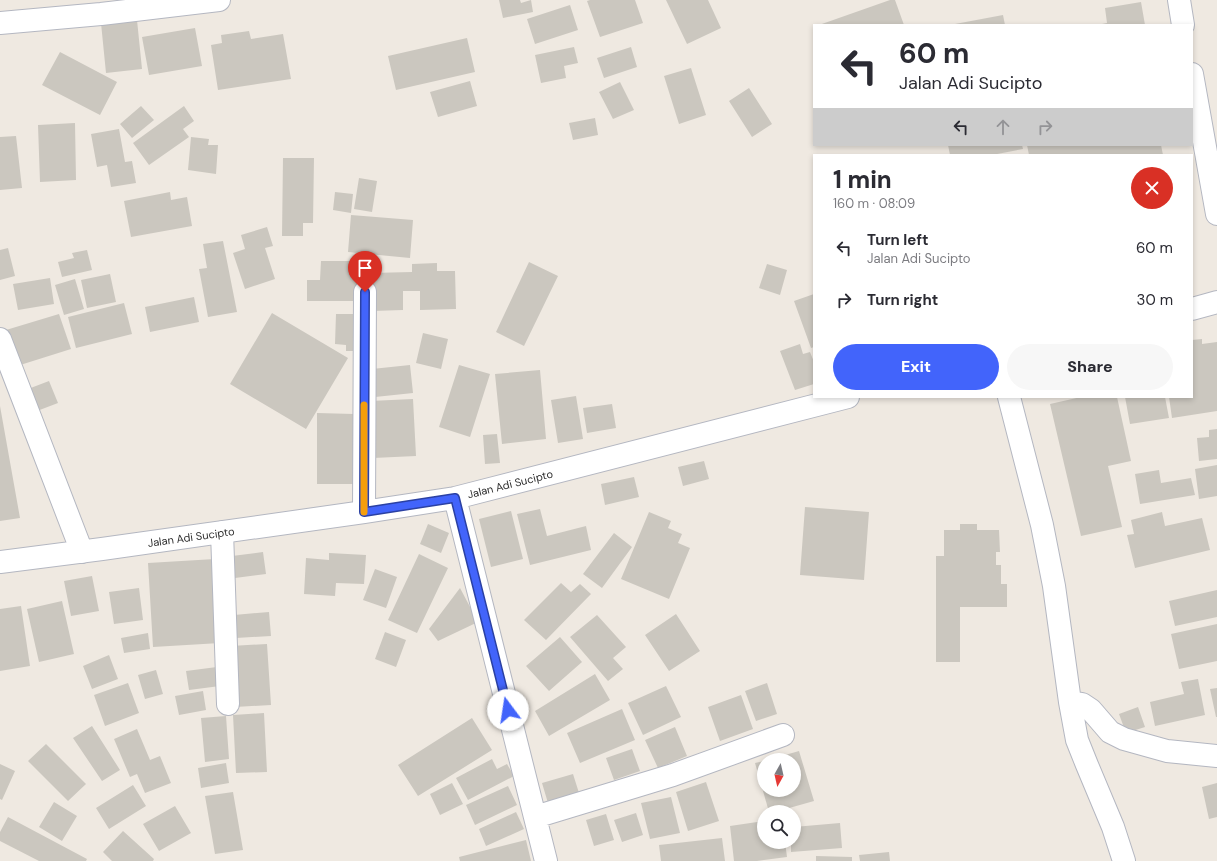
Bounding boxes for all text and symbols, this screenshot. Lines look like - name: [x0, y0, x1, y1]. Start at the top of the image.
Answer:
- text: 60 m: [899, 35, 969, 72]
- icon: left: [833, 40, 885, 92]
- text: Jalan Adi Sucipto: [899, 71, 1042, 95]
- icon: left: [950, 116, 972, 138]
- icon: ahead: [992, 116, 1014, 138]
- icon: right: [1034, 116, 1056, 138]
- text: 1 min: [833, 164, 892, 195]
- button: close: [1131, 167, 1173, 209]
- text: 160 m · 08:09: [833, 195, 915, 212]
- text: Turn left: [867, 230, 928, 250]
- icon: left: [833, 237, 855, 259]
- text: 60 m: [1136, 238, 1173, 258]
- text: Jalan Adi Sucipto: [867, 250, 971, 267]
- pin: [348, 251, 382, 292]
- icon: arrive: [354, 257, 376, 279]
- icon: right: [833, 289, 855, 311]
- text: Turn right: [867, 290, 938, 310]
- text: 30 m: [1137, 290, 1173, 310]
- button: Exit: [833, 344, 999, 390]
- button: Share: [1007, 344, 1173, 390]
- street label: Jalan Adi Sucipto: [466, 467, 554, 501]
- street label: Jalan Adi Sucipto: [147, 524, 235, 550]
- position arrow: [487, 689, 529, 731]
- north arrow: [757, 753, 801, 797]
- map controls: [757, 753, 801, 849]
- button: search: [757, 805, 801, 849]

